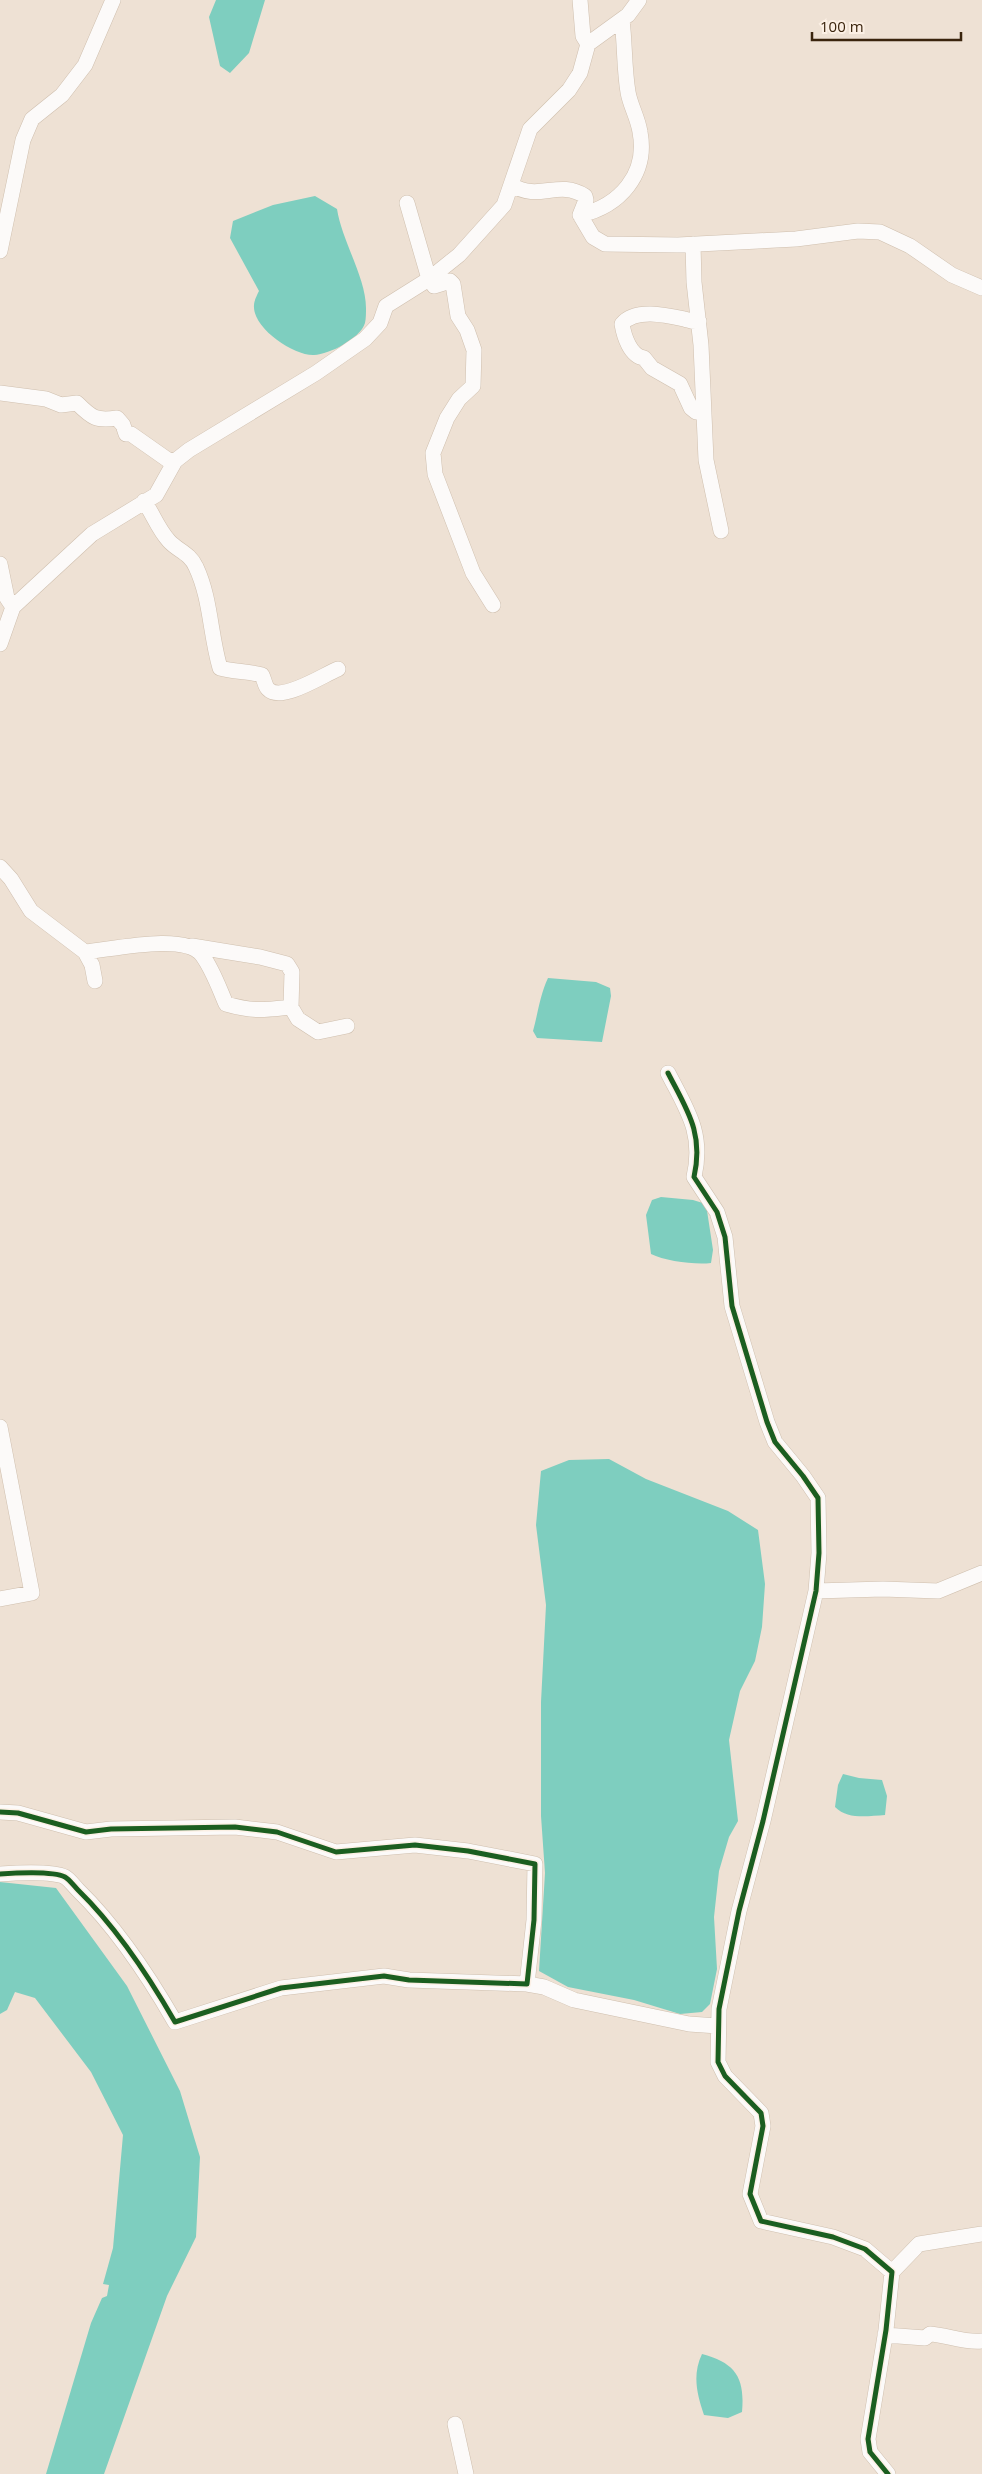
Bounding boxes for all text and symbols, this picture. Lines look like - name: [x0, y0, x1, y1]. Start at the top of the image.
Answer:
- scale bar: [812, 10, 961, 42]
- text: 100 m: [820, 16, 864, 36]

